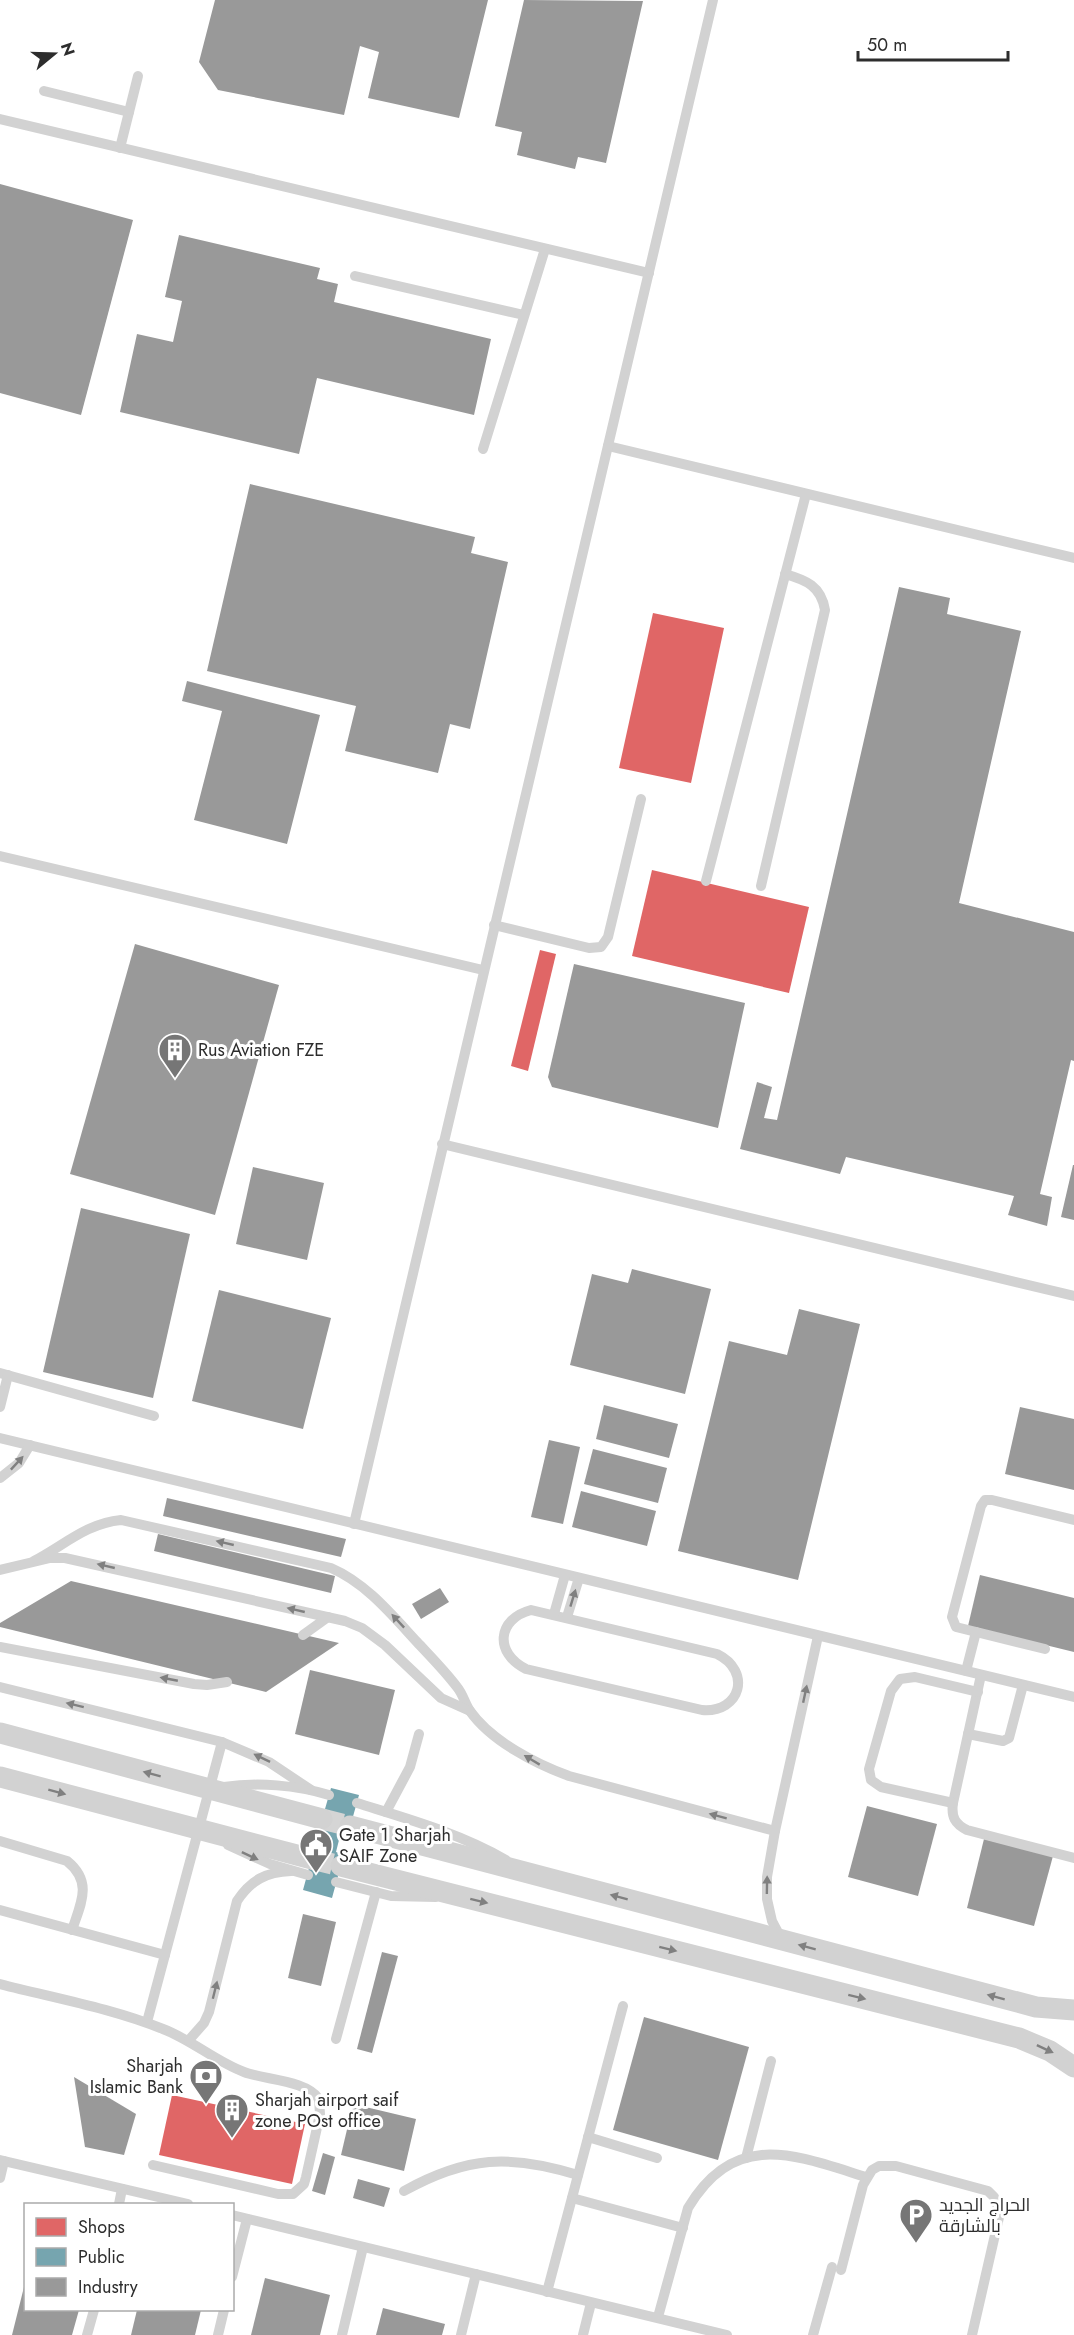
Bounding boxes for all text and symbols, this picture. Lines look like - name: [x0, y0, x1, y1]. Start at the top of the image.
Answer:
- north arrow: [24, 24, 84, 84]
- scale bar: [858, 24, 1008, 62]
- text: 50 m: [867, 32, 907, 58]
- text: N: [55, 40, 81, 59]
- building icon: Rus Aviation FZE: [157, 1032, 193, 1079]
- place label: Rus Aviation FZE: [198, 1037, 324, 1063]
- one-way arrow: [10, 1456, 24, 1471]
- one-way arrow: [216, 1538, 235, 1548]
- one-way arrow: [97, 1561, 115, 1571]
- one-way arrow: [569, 1589, 578, 1607]
- one-way arrow: [287, 1604, 305, 1614]
- one-way arrow: [391, 1614, 405, 1629]
- one-way arrow: [159, 1674, 178, 1683]
- one-way arrow: [801, 1684, 810, 1703]
- one-way arrow: [65, 1700, 84, 1710]
- one-way arrow: [253, 1754, 270, 1763]
- one-way arrow: [523, 1755, 540, 1765]
- one-way arrow: [143, 1768, 162, 1778]
- one-way arrow: [48, 1788, 66, 1797]
- one-way arrow: [709, 1811, 727, 1820]
- place label: Gate 1 Sharjah SAIF Zone: [339, 1822, 451, 1869]
- public building icon: Gate 1 Sharjah SAIF Zone: [298, 1827, 334, 1874]
- one-way arrow: [242, 1851, 259, 1860]
- one-way arrow: [762, 1876, 772, 1895]
- one-way arrow: [610, 1892, 628, 1902]
- one-way arrow: [470, 1897, 488, 1907]
- one-way arrow: [798, 1942, 816, 1951]
- one-way arrow: [659, 1945, 677, 1955]
- one-way arrow: [211, 1980, 221, 1999]
- one-way arrow: [987, 1992, 1005, 2001]
- one-way arrow: [848, 1993, 866, 2002]
- one-way arrow: [1036, 2045, 1053, 2054]
- place label: Sharjah Islamic Bank: [90, 2053, 183, 2100]
- bank icon: Sharjah Islamic Bank: [188, 2058, 224, 2105]
- place label: Sharjah airport saif zone POst office: [255, 2087, 399, 2134]
- building icon: Sharjah airport saif zone POst office: [214, 2092, 250, 2139]
- place label: الحراج الجديد بالشارقة: [939, 2192, 1030, 2239]
- parking icon: الحراج الجديد بالشارقة: [898, 2197, 934, 2244]
- legend: [24, 2203, 234, 2311]
- text: Shops: [78, 2214, 125, 2240]
- text: Public: [78, 2244, 125, 2270]
- text: Industry: [78, 2274, 138, 2300]

